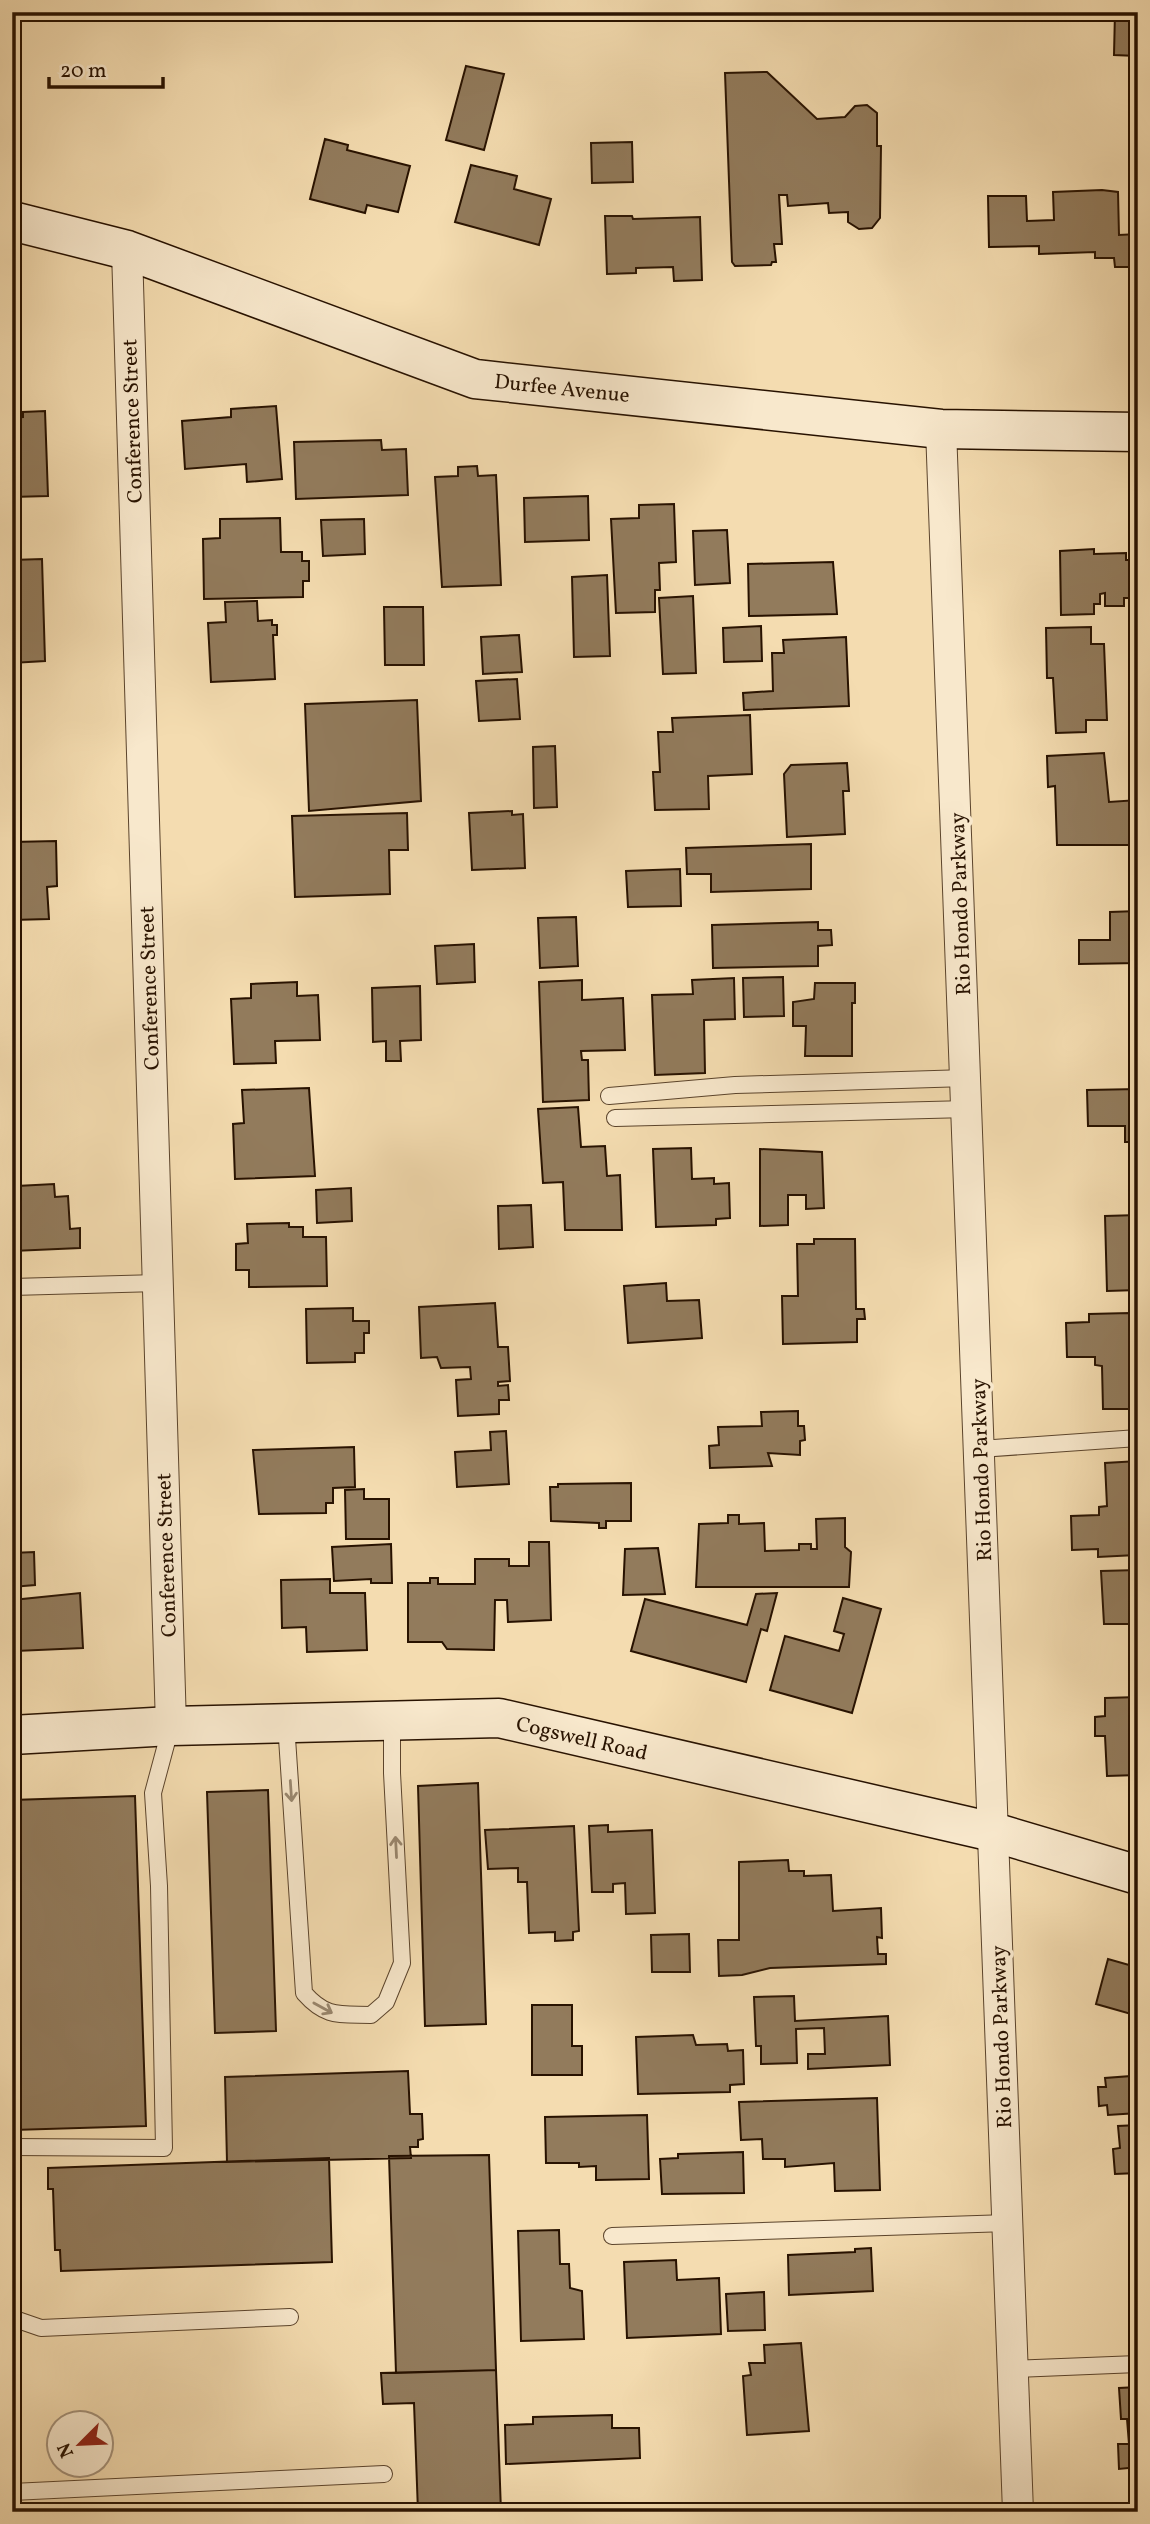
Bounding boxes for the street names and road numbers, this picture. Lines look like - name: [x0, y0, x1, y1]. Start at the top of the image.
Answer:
- street label: Conference Street: [116, 338, 151, 504]
- street label: Durfee Avenue: [493, 368, 631, 411]
- street label: Rio Hondo Parkway: [944, 811, 979, 996]
- street label: Conference Street: [133, 905, 168, 1071]
- street label: Rio Hondo Parkway: [965, 1377, 1000, 1562]
- street label: Conference Street: [150, 1472, 185, 1638]
- street label: Cogswell Road: [513, 1710, 650, 1769]
- street label: Rio Hondo Parkway: [985, 1944, 1020, 2129]

